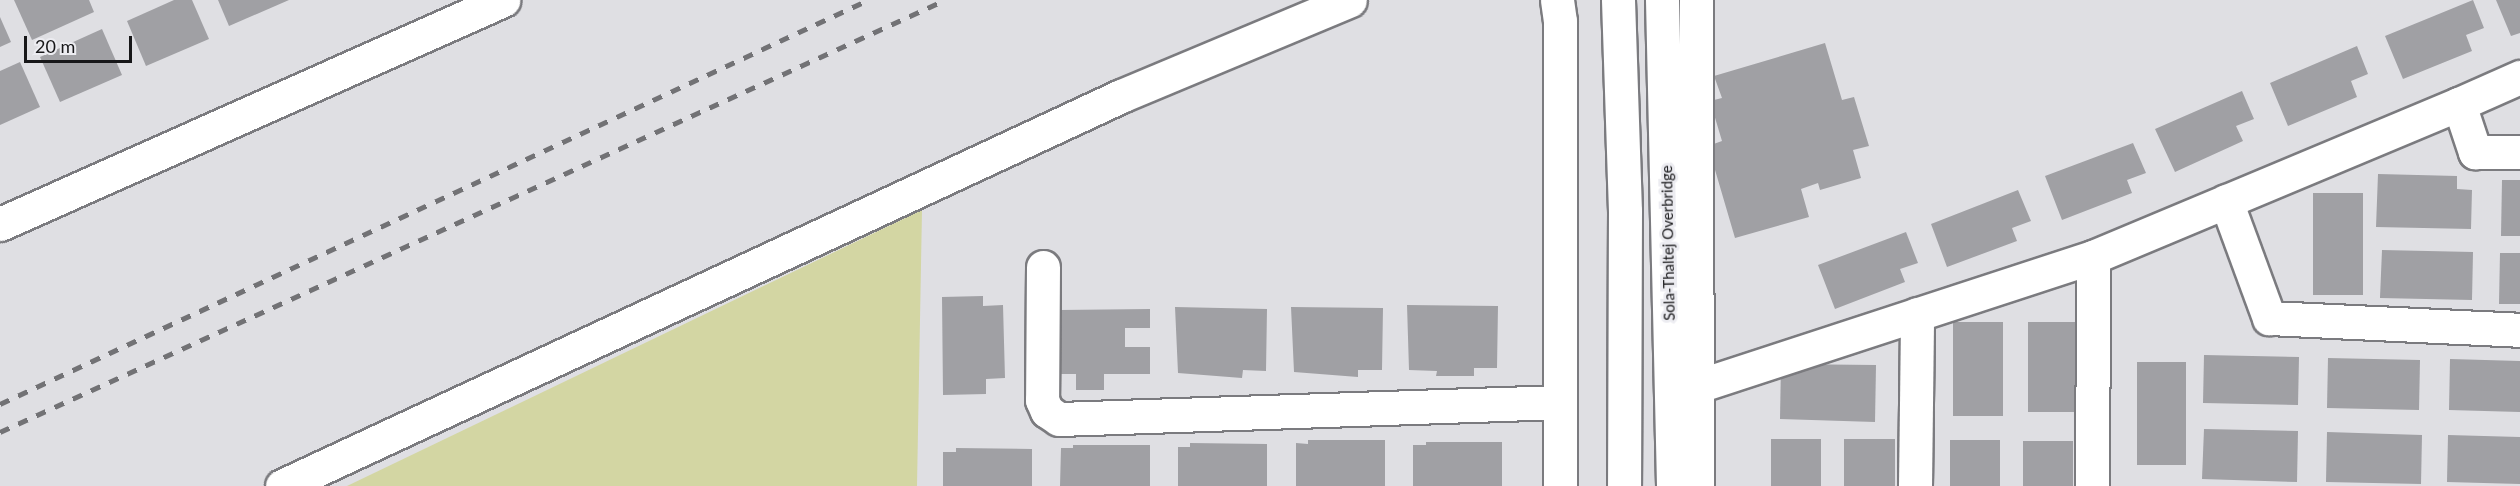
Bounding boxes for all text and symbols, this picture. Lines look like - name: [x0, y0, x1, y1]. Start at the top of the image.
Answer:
- scale bar: [27, 24, 135, 62]
- text: 20 m: [35, 35, 75, 57]
- street label: Sola-Thaltej Overbridge: [1658, 165, 1678, 321]

